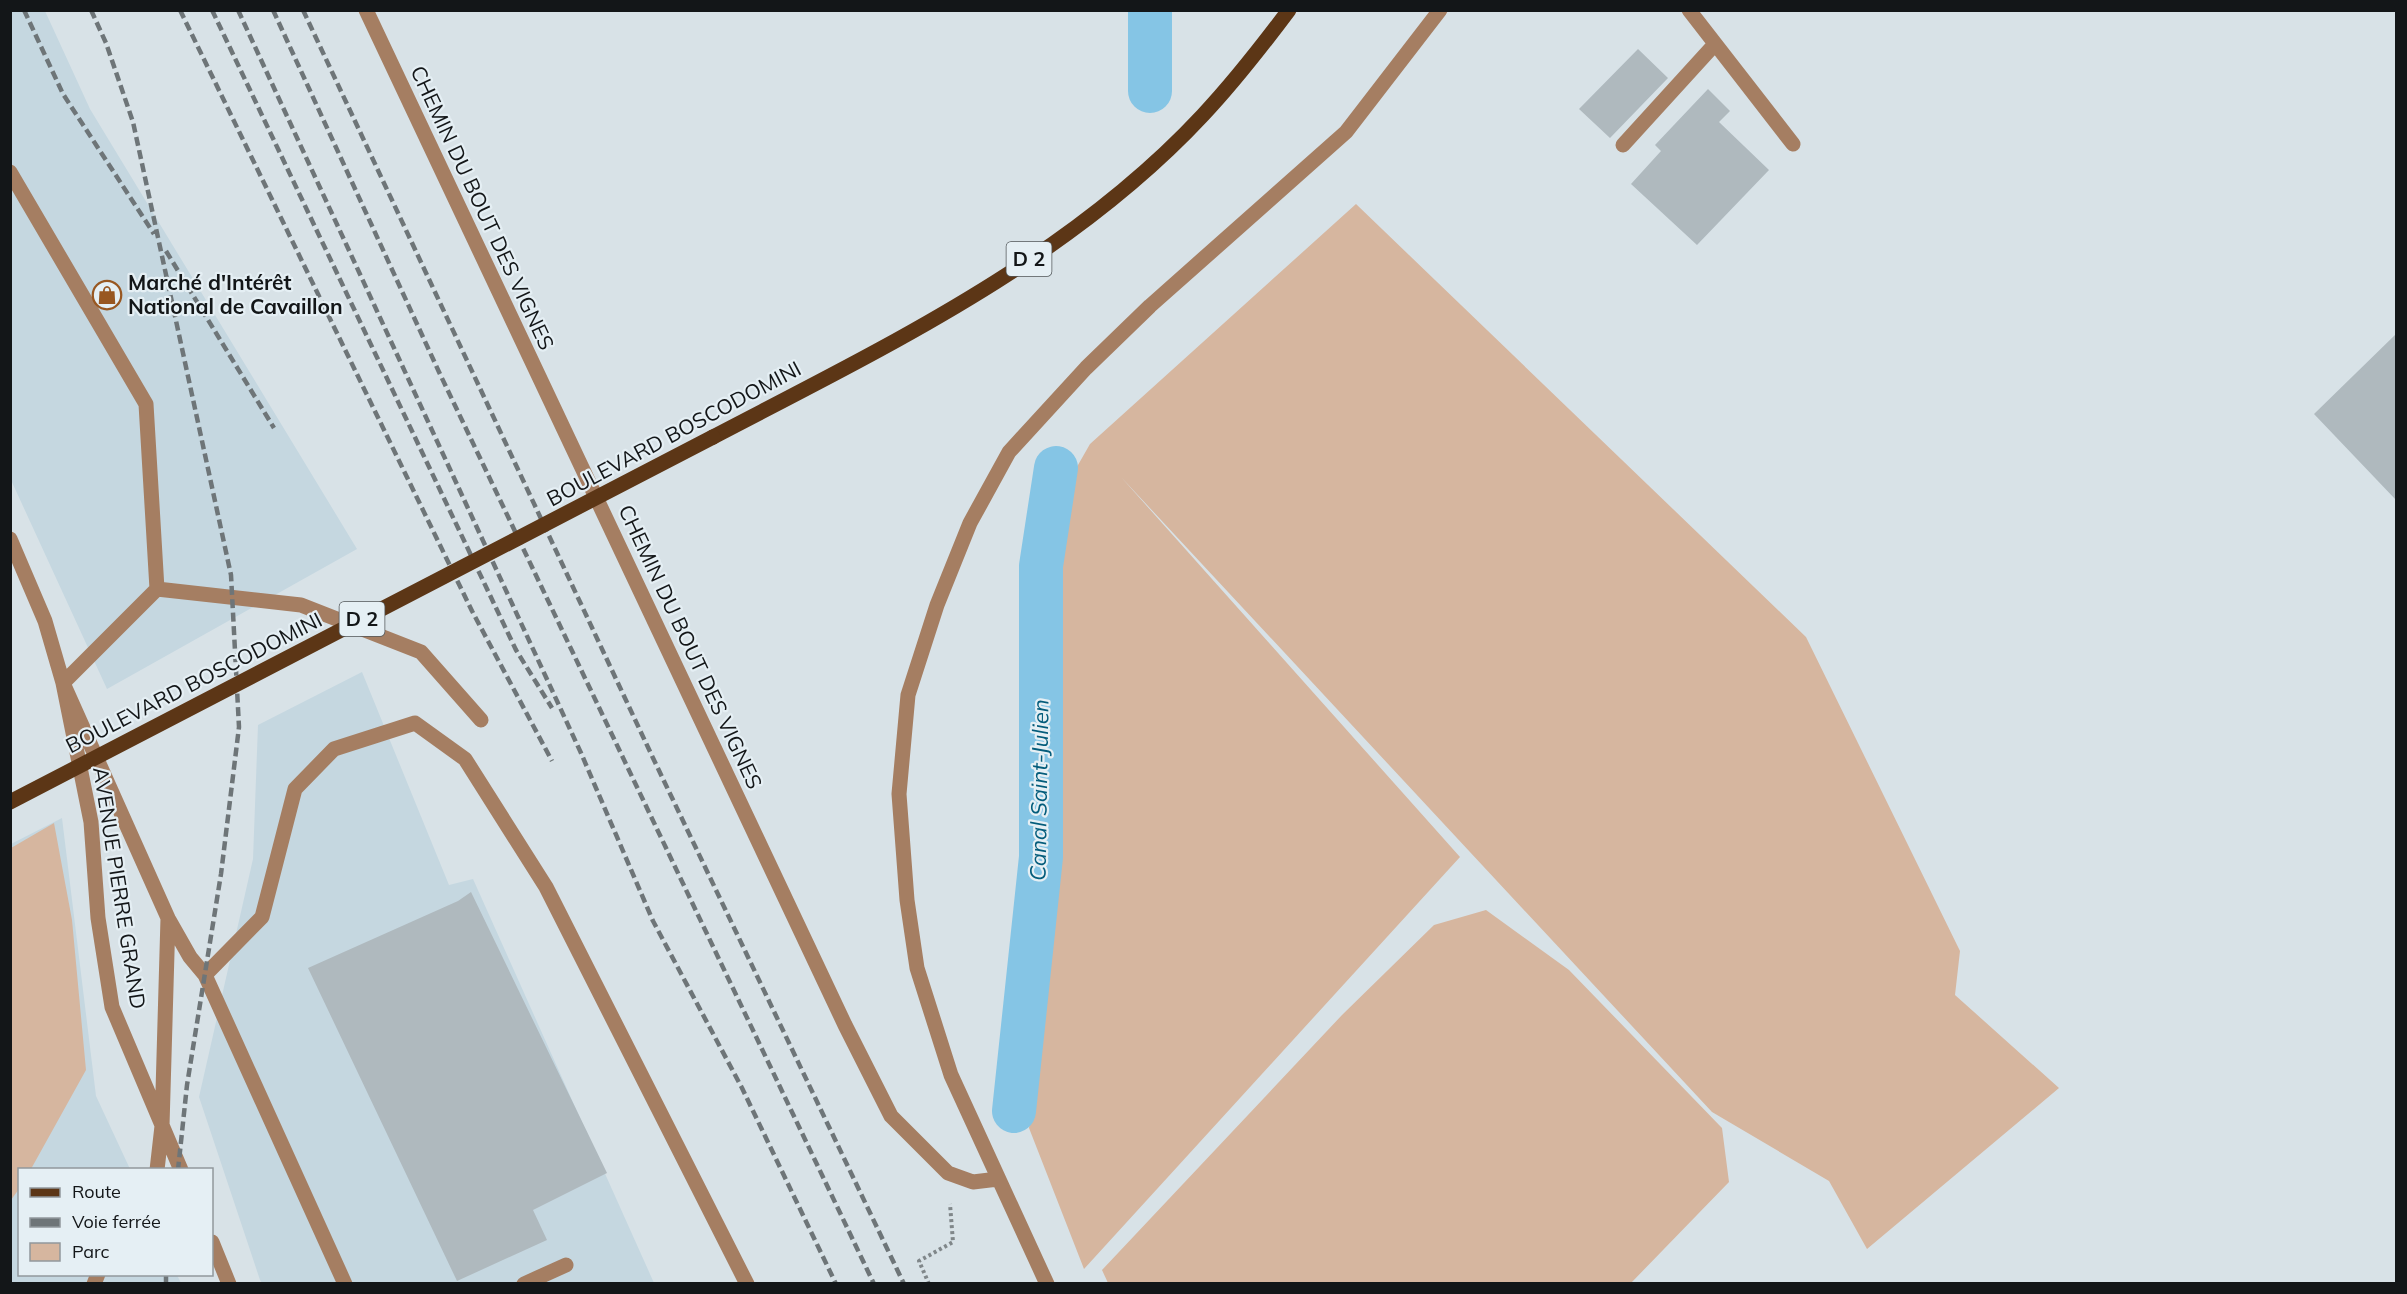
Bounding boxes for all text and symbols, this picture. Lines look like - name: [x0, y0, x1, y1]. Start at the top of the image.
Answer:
- street label: CHEMIN DU BOUT DES VIGNES: [405, 61, 560, 354]
- road number: D 2: [1006, 242, 1052, 276]
- place label: Marché d'Intérêt National de Cavaillon: [128, 269, 343, 319]
- shop icon: Marché d'Intérêt National de Cavaillon: [91, 279, 123, 311]
- street label: BOULEVARD BOSCODOMINI: [542, 355, 805, 511]
- street label: CHEMIN DU BOUT DES VIGNES: [613, 500, 768, 793]
- road number: D 2: [340, 602, 385, 636]
- street label: BOULEVARD BOSCODOMINI: [61, 606, 326, 758]
- water label: Canal Saint-Julien: [1023, 699, 1055, 881]
- street label: AVENUE PIERRE GRAND: [88, 765, 152, 1011]
- legend: [18, 1168, 213, 1276]
- text: Route: [72, 1180, 121, 1203]
- text: Voie ferrée: [72, 1210, 161, 1233]
- text: Parc: [72, 1240, 110, 1263]

